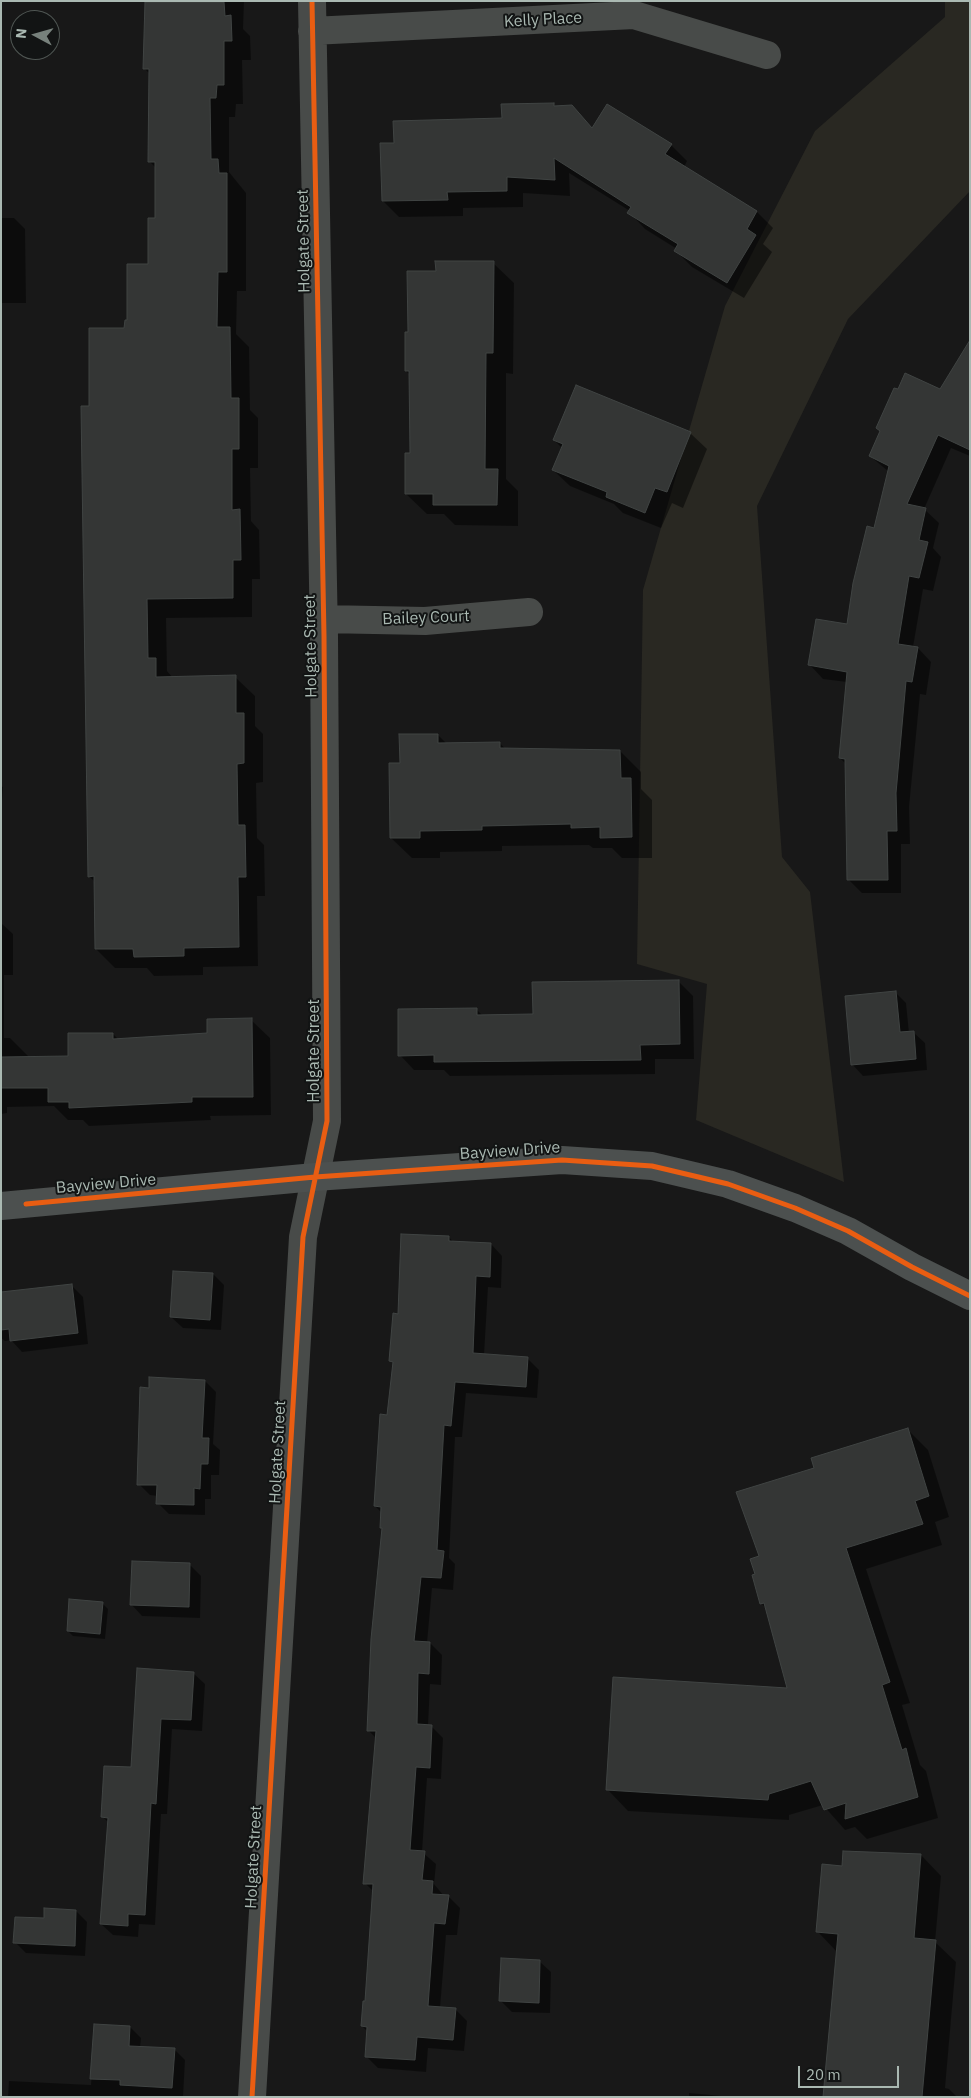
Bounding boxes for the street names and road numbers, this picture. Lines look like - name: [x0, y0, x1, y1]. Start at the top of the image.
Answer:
- street label: Kelly Place: [504, 8, 582, 32]
- street label: Holgate Street: [293, 189, 315, 293]
- street label: Holgate Street: [300, 594, 322, 698]
- street label: Bailey Court: [382, 607, 470, 629]
- street label: Holgate Street: [304, 999, 324, 1103]
- street label: Bayview Drive: [459, 1138, 561, 1164]
- street label: Bayview Drive: [55, 1170, 157, 1198]
- street label: Holgate Street: [266, 1400, 290, 1504]
- street label: Holgate Street: [242, 1805, 266, 1909]

